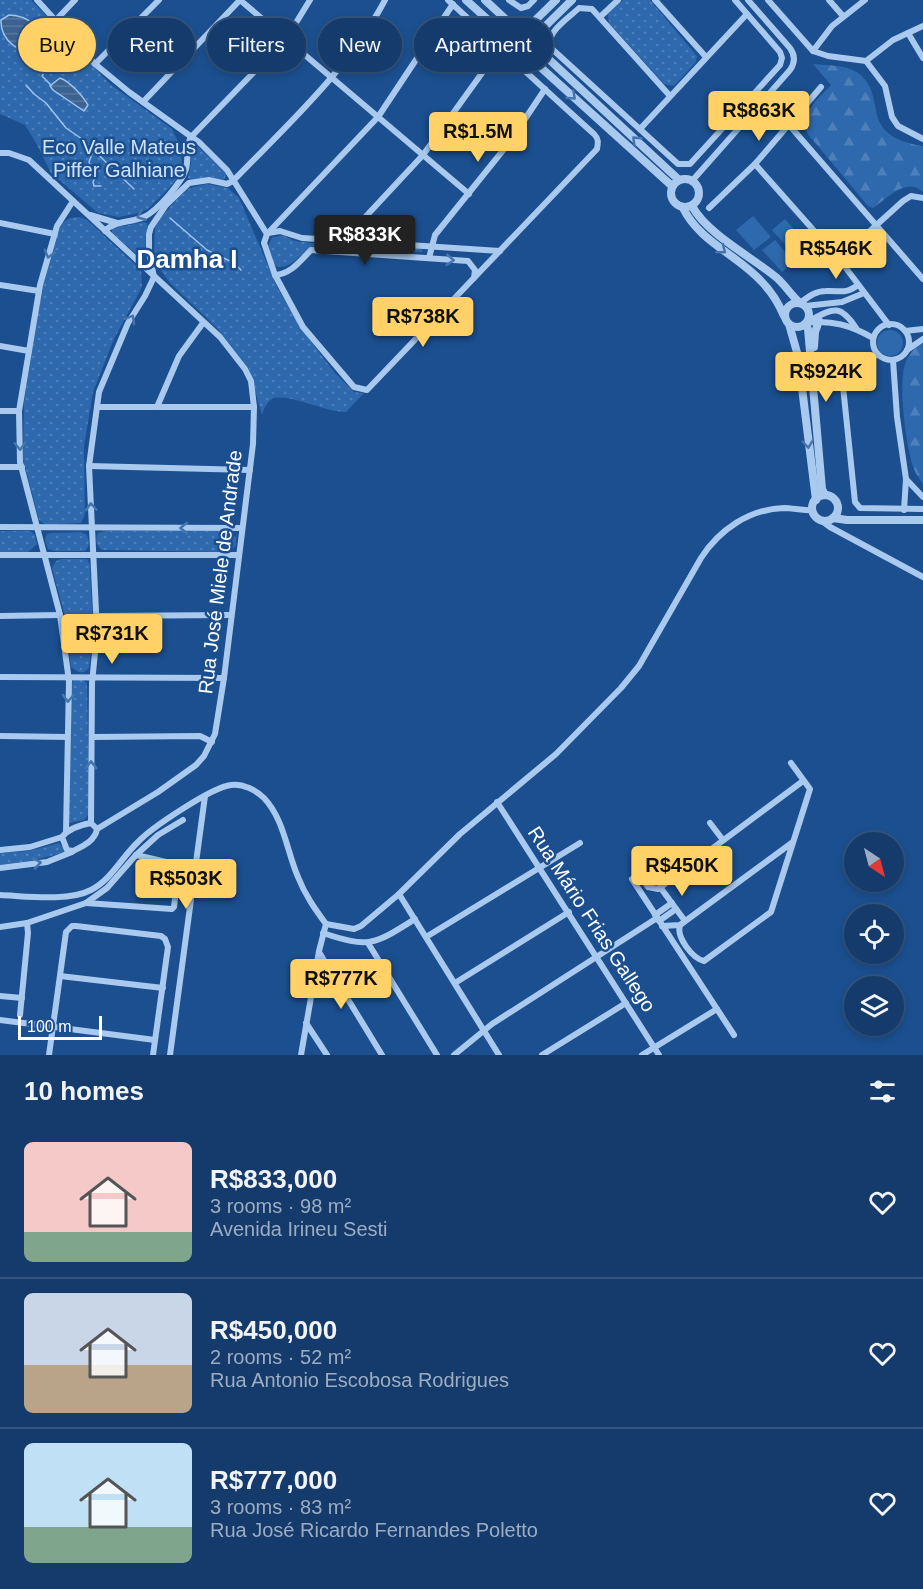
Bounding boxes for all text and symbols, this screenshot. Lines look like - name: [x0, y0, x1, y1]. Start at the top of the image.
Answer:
- chip: Buy: [18, 18, 96, 72]
- chip: Rent: [108, 18, 195, 72]
- chip: Filters: [207, 18, 306, 72]
- chip: New: [318, 18, 402, 72]
- chip: Apartment: [414, 18, 553, 72]
- one-way arrow: [565, 89, 575, 100]
- pin: R$863K: [710, 91, 808, 142]
- text: R$863K: [722, 99, 796, 121]
- pin: R$1.5M: [429, 112, 527, 163]
- text: R$1.5M: [443, 120, 513, 142]
- park label: Eco Valle Mateus Piffer Galhiane: [42, 136, 196, 181]
- one-way arrow: [633, 136, 643, 147]
- one-way arrow: [136, 209, 146, 222]
- pin: R$833K: [316, 215, 414, 266]
- text: R$833K: [328, 223, 402, 245]
- pin: R$546K: [787, 229, 885, 280]
- text: R$546K: [799, 237, 873, 259]
- one-way arrow: [716, 243, 727, 254]
- district label: Damha I: [136, 244, 238, 274]
- one-way arrow: [44, 248, 56, 259]
- one-way arrow: [446, 253, 455, 266]
- pin: R$738K: [374, 297, 472, 348]
- text: R$738K: [386, 305, 460, 327]
- one-way arrow: [124, 315, 135, 325]
- pin: R$924K: [777, 352, 875, 403]
- text: R$924K: [789, 360, 863, 382]
- one-way arrow: [801, 439, 814, 448]
- one-way arrow: [13, 441, 26, 450]
- street label: Rua José Miele de Andrade: [194, 449, 246, 695]
- one-way arrow: [85, 502, 97, 511]
- one-way arrow: [179, 522, 188, 534]
- pin: R$731K: [63, 614, 161, 665]
- text: R$731K: [75, 622, 149, 644]
- one-way arrow: [62, 693, 75, 702]
- one-way arrow: [85, 760, 98, 769]
- street label: Rua Mário Frias Gallego: [524, 822, 660, 1016]
- north arrow: [844, 832, 904, 892]
- map controls: [844, 832, 904, 1036]
- pin: R$450K: [633, 846, 731, 897]
- text: R$450K: [645, 854, 719, 876]
- one-way arrow: [32, 857, 42, 870]
- pin: R$503K: [137, 859, 235, 910]
- text: R$503K: [149, 867, 223, 889]
- button: locate: [844, 904, 904, 964]
- pin: R$777K: [292, 959, 390, 1010]
- text: R$777K: [304, 967, 378, 989]
- button: layers: [844, 976, 904, 1036]
- scale bar: [18, 1013, 102, 1040]
- text: 100 m: [27, 1018, 71, 1035]
- icon: filters: [866, 1075, 899, 1108]
- text: 10 homes: [24, 1076, 144, 1106]
- text: R$833,000: [210, 1164, 337, 1194]
- icon: home: [72, 1166, 144, 1238]
- icon: heart: [866, 1186, 899, 1219]
- text: 3 rooms · 98 m²: [210, 1195, 351, 1217]
- text: Avenida Irineu Sesti: [210, 1218, 388, 1240]
- text: R$450,000: [210, 1315, 337, 1345]
- icon: home: [72, 1317, 144, 1389]
- icon: heart: [866, 1337, 899, 1370]
- text: 2 rooms · 52 m²: [210, 1346, 351, 1368]
- text: Rua Antonio Escobosa Rodrigues: [210, 1369, 509, 1391]
- text: R$777,000: [210, 1465, 337, 1495]
- icon: home: [72, 1467, 144, 1539]
- icon: heart: [866, 1487, 899, 1520]
- text: 3 rooms · 83 m²: [210, 1496, 351, 1518]
- text: Rua José Ricardo Fernandes Poletto: [210, 1519, 538, 1541]

